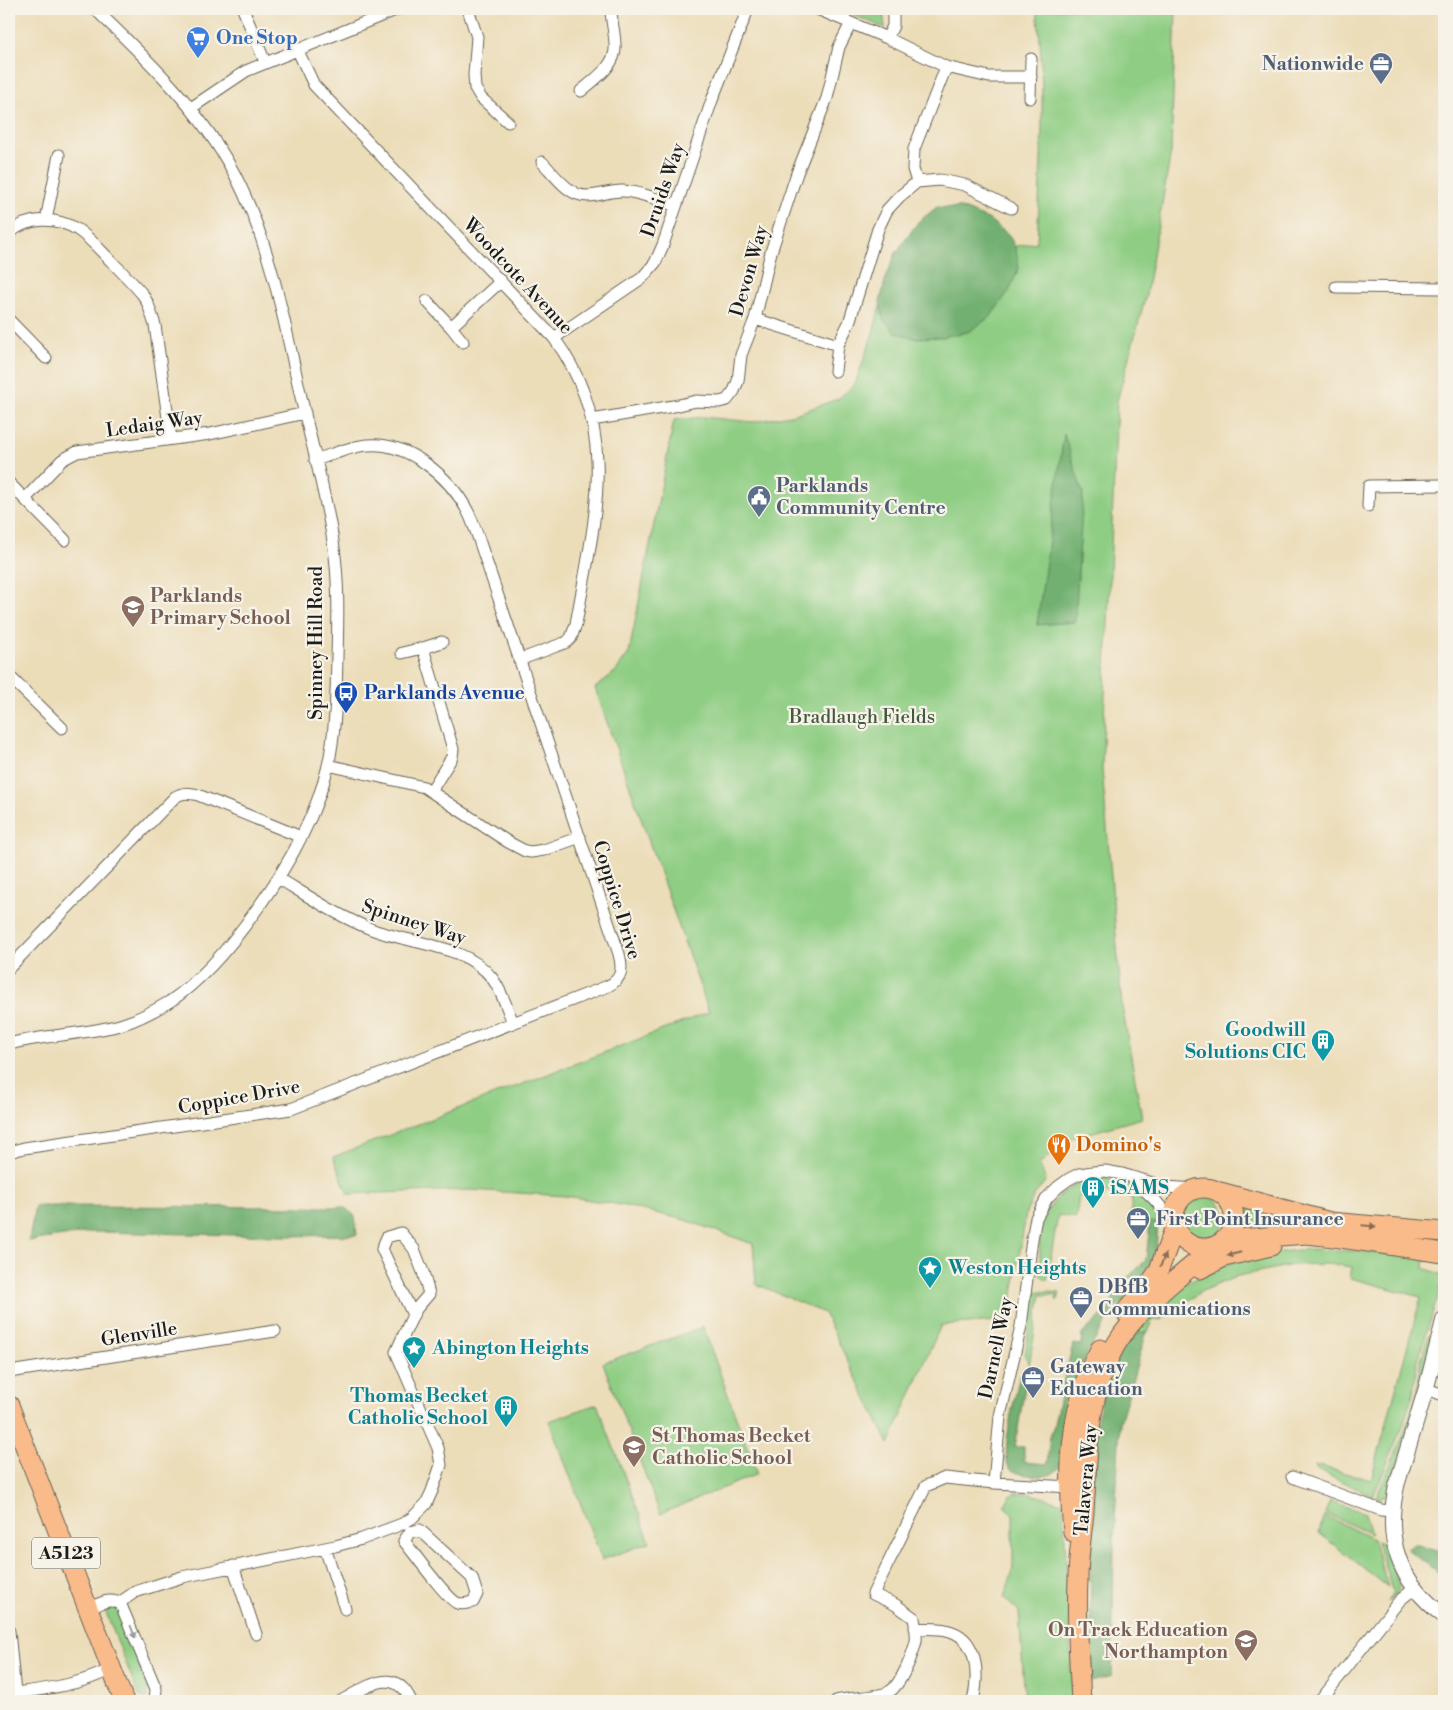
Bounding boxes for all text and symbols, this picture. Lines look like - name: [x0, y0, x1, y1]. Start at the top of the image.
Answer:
- supermarket icon: One Stop: [185, 25, 211, 59]
- place label: One Stop: [216, 26, 298, 50]
- office icon: Nationwide: [1368, 51, 1394, 85]
- place label: Nationwide: [1262, 52, 1364, 76]
- street label: Druids Way: [636, 139, 691, 240]
- street label: Woodcote Avenue: [457, 212, 578, 339]
- street label: Devon Way: [725, 222, 774, 319]
- street label: Ledaig Way: [104, 405, 205, 443]
- place label: Parklands Community Centre: [776, 474, 946, 520]
- public building icon: Parklands Community Centre: [746, 484, 772, 518]
- street label: Spinney Hill Road: [304, 566, 328, 720]
- place label: Parklands Primary School: [150, 584, 291, 630]
- school or university icon: Parklands Primary School: [120, 594, 146, 628]
- bus stop icon: Parklands Avenue: [333, 680, 359, 714]
- place label: Parklands Avenue: [364, 681, 525, 705]
- park label: Bradlaugh Fields: [788, 705, 935, 729]
- street label: Coppice Drive: [587, 837, 647, 963]
- street label: Spinney Way: [359, 894, 470, 950]
- place label: Goodwill Solutions CIC: [1185, 1018, 1306, 1064]
- building icon: Goodwill Solutions CIC: [1310, 1028, 1336, 1062]
- street label: Coppice Drive: [176, 1074, 302, 1120]
- restaurant icon: Domino's: [1046, 1132, 1072, 1166]
- place label: Domino's: [1076, 1133, 1161, 1157]
- building icon: iSAMS: [1080, 1175, 1106, 1209]
- place label: iSAMS: [1110, 1176, 1169, 1200]
- office icon: First Point Insurance: [1125, 1206, 1151, 1240]
- place label: First Point Insurance: [1156, 1207, 1344, 1231]
- one-way arrow: [1362, 1222, 1378, 1230]
- one-way arrow: [1226, 1250, 1241, 1258]
- one-way arrow: [1160, 1252, 1167, 1267]
- place icon: Weston Heights: [917, 1255, 943, 1289]
- place label: Weston Heights: [947, 1256, 1086, 1280]
- place label: DBfB Communications: [1098, 1275, 1251, 1321]
- office icon: DBfB Communications: [1068, 1285, 1094, 1319]
- street label: Darnell Way: [973, 1294, 1019, 1401]
- street label: Glenville: [99, 1316, 179, 1352]
- place icon: Abington Heights: [401, 1335, 427, 1369]
- place label: Abington Heights: [431, 1336, 589, 1360]
- place label: Gateway Education: [1050, 1355, 1143, 1401]
- office icon: Gateway Education: [1020, 1365, 1046, 1399]
- place label: Thomas Becket Catholic School: [348, 1384, 488, 1430]
- building icon: Thomas Becket Catholic School: [493, 1394, 519, 1428]
- street label: Talavera Way: [1069, 1422, 1103, 1537]
- place label: St Thomas Becket Catholic School: [652, 1424, 811, 1470]
- school or university icon: St Thomas Becket Catholic School: [621, 1434, 647, 1468]
- road number: A5123: [32, 1538, 100, 1569]
- place label: On Track Education Northampton: [1048, 1618, 1228, 1664]
- one-way arrow: [129, 1625, 137, 1640]
- school or university icon: On Track Education Northampton: [1233, 1628, 1259, 1662]

